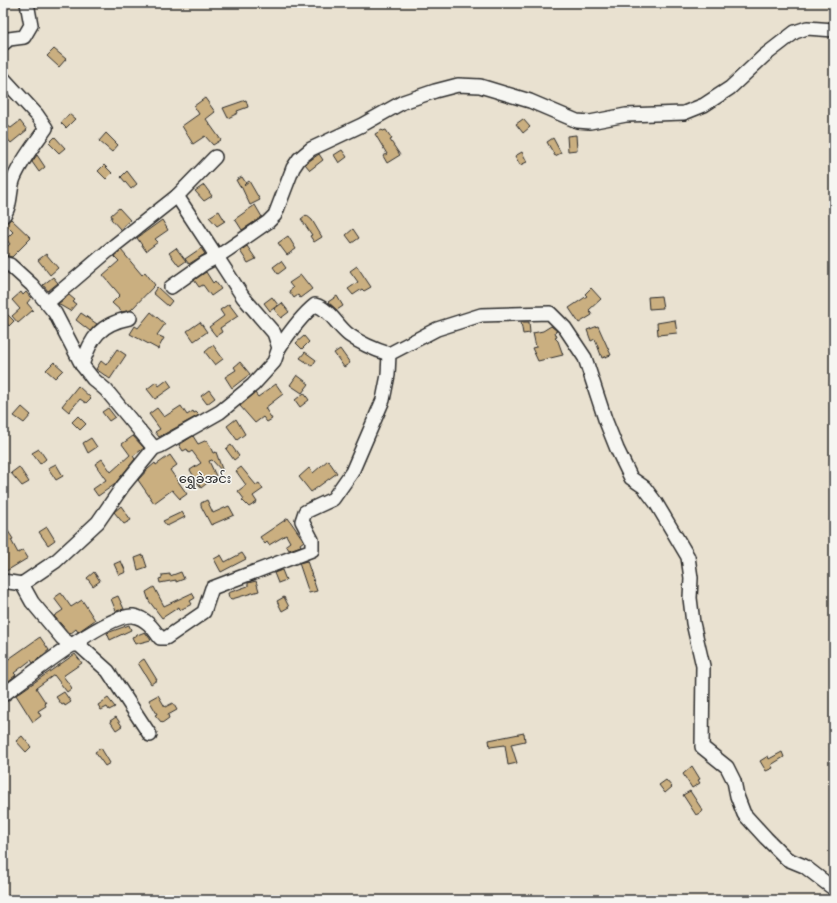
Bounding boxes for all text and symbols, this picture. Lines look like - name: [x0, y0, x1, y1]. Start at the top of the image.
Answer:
- district label: ရွှေခဲအင်း: [179, 468, 231, 489]

